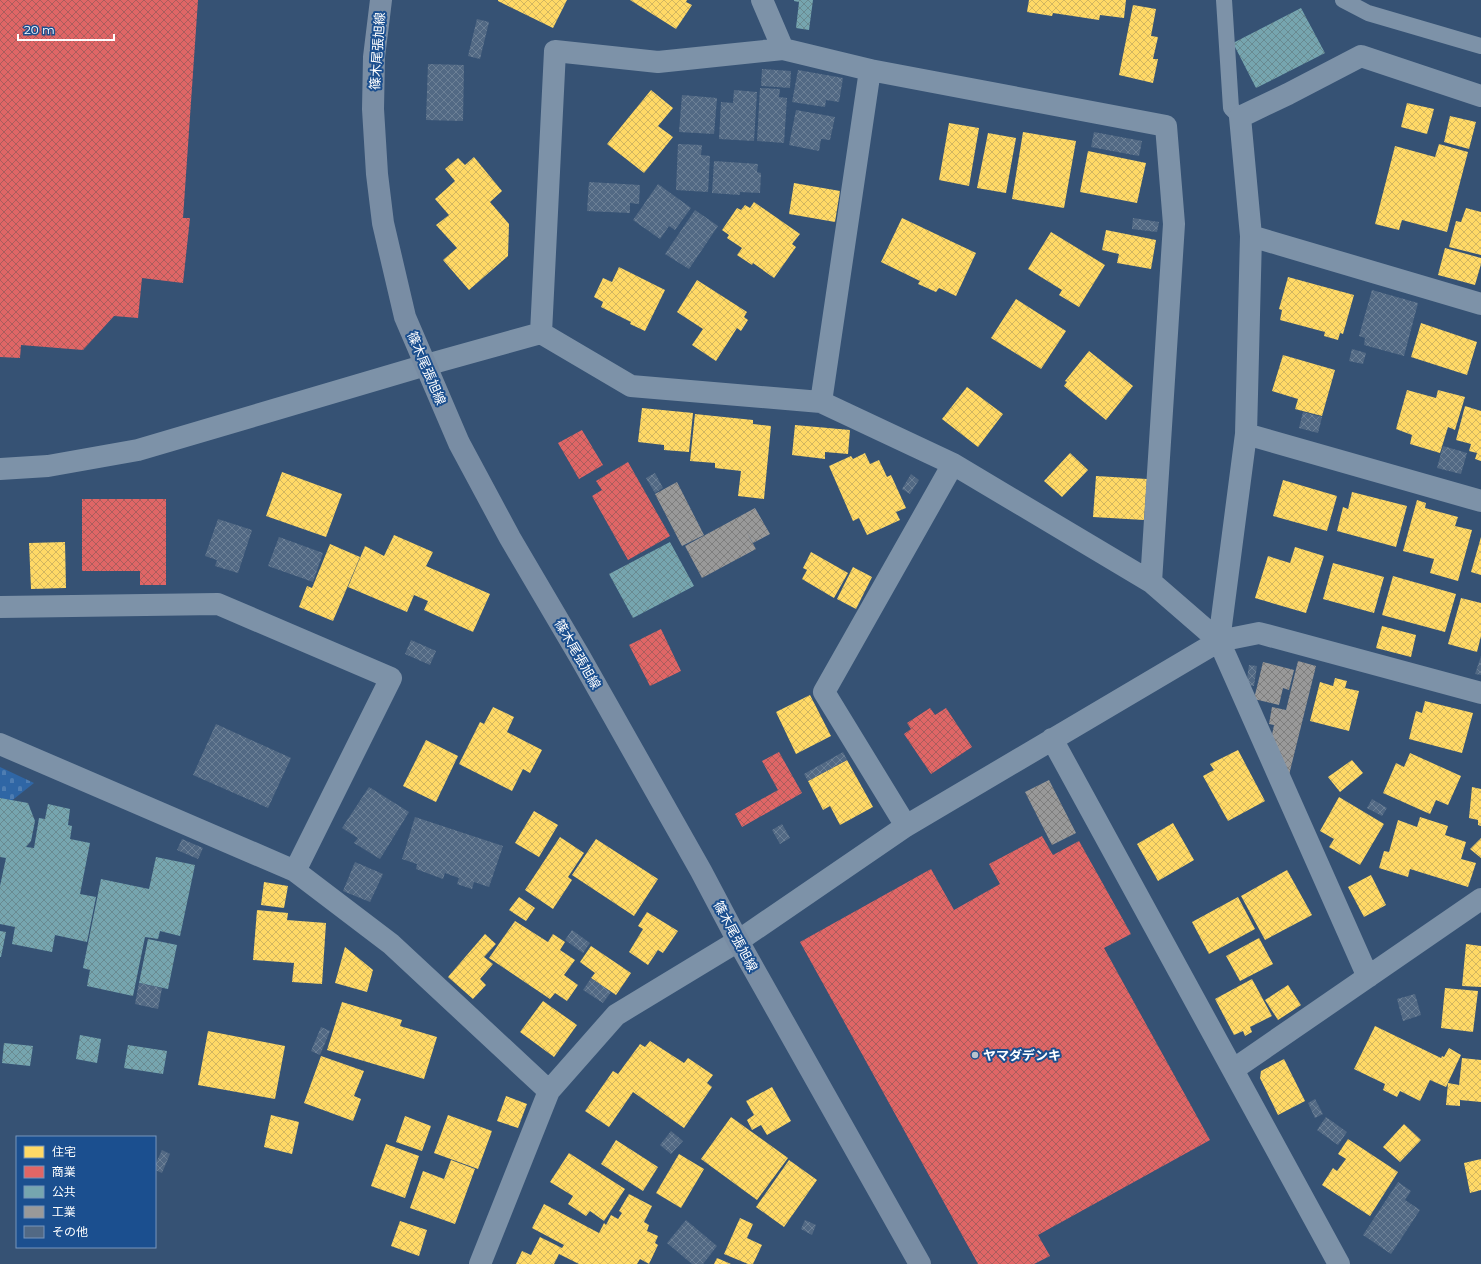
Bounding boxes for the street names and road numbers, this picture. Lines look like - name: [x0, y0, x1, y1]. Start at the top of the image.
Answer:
- street label: 篠木尾張旭線: [366, 12, 388, 90]
- street label: 篠木尾張旭線: [404, 329, 450, 407]
- street label: 篠木尾張旭線: [552, 616, 604, 692]
- street label: 篠木尾張旭線: [711, 898, 761, 974]

